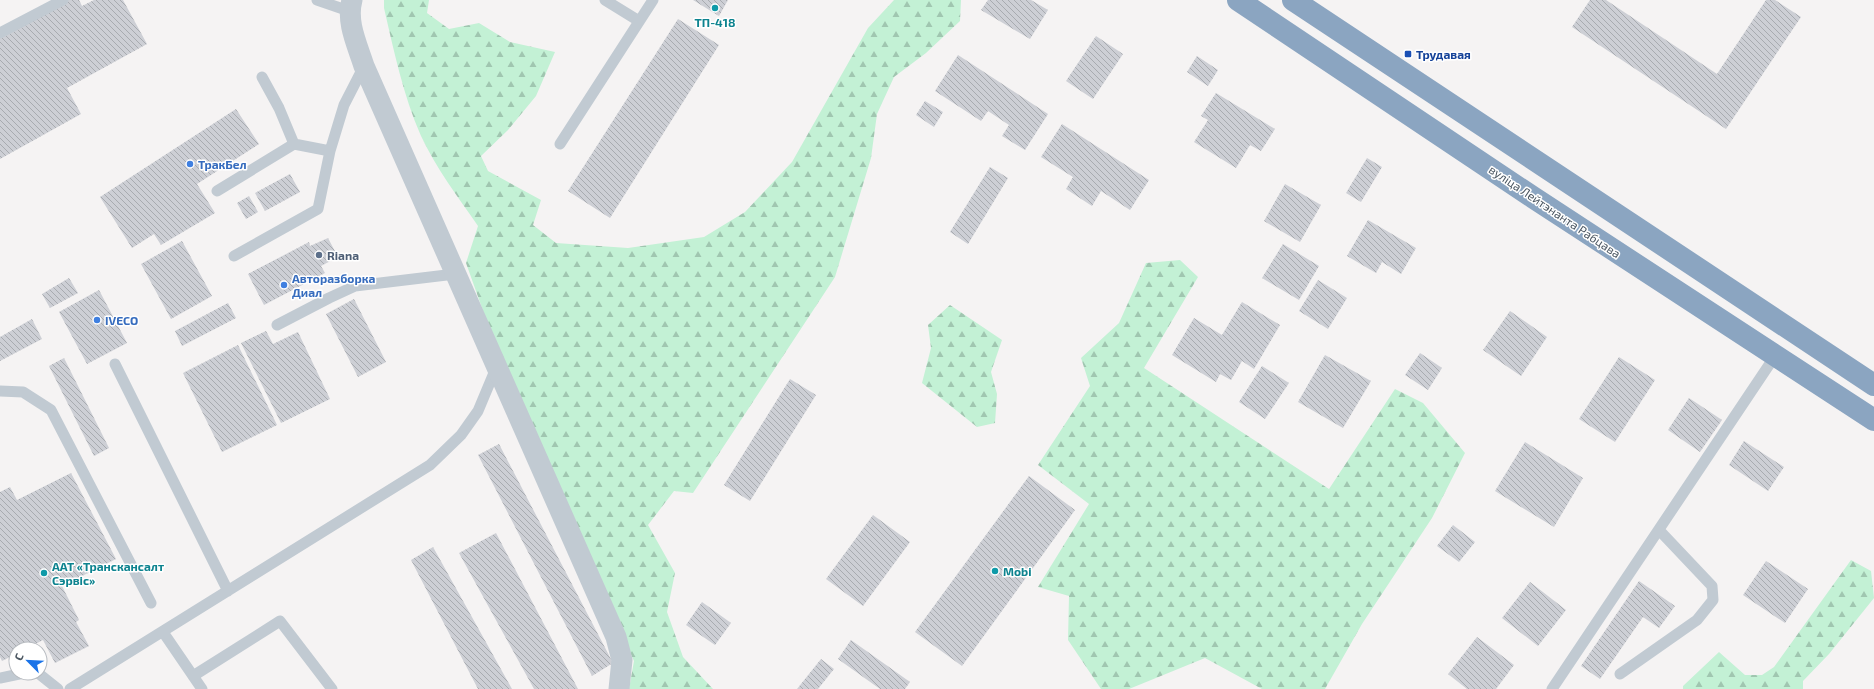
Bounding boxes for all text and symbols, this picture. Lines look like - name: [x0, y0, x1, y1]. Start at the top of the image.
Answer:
- marker: ТП-418: [710, 3, 720, 13]
- place label: ТП-418: [695, 15, 735, 29]
- place label: Трудавая: [1416, 47, 1471, 61]
- marker: Трудавая: [1403, 49, 1413, 59]
- place label: ТракБел: [198, 157, 247, 171]
- marker: ТракБел: [185, 159, 195, 169]
- street label: вуліца Лейтэнанта Рабцава: [1486, 162, 1623, 261]
- place label: Riana: [327, 248, 359, 262]
- marker: Riana: [314, 250, 324, 260]
- place label: Авторазборка Диал: [292, 271, 375, 299]
- marker: Авторазборка Диал: [279, 280, 289, 290]
- place label: IVECO: [105, 313, 138, 327]
- marker: IVECO: [92, 315, 102, 325]
- place label: ААТ «Транскансалт Сэрвіс»: [52, 559, 164, 587]
- place label: Mobi: [1003, 564, 1032, 578]
- marker: Mobi: [990, 566, 1000, 576]
- marker: ААТ «Транскансалт Сэрвіс»: [39, 568, 49, 578]
- north arrow: [8, 641, 48, 681]
- text: С: [11, 651, 26, 662]

